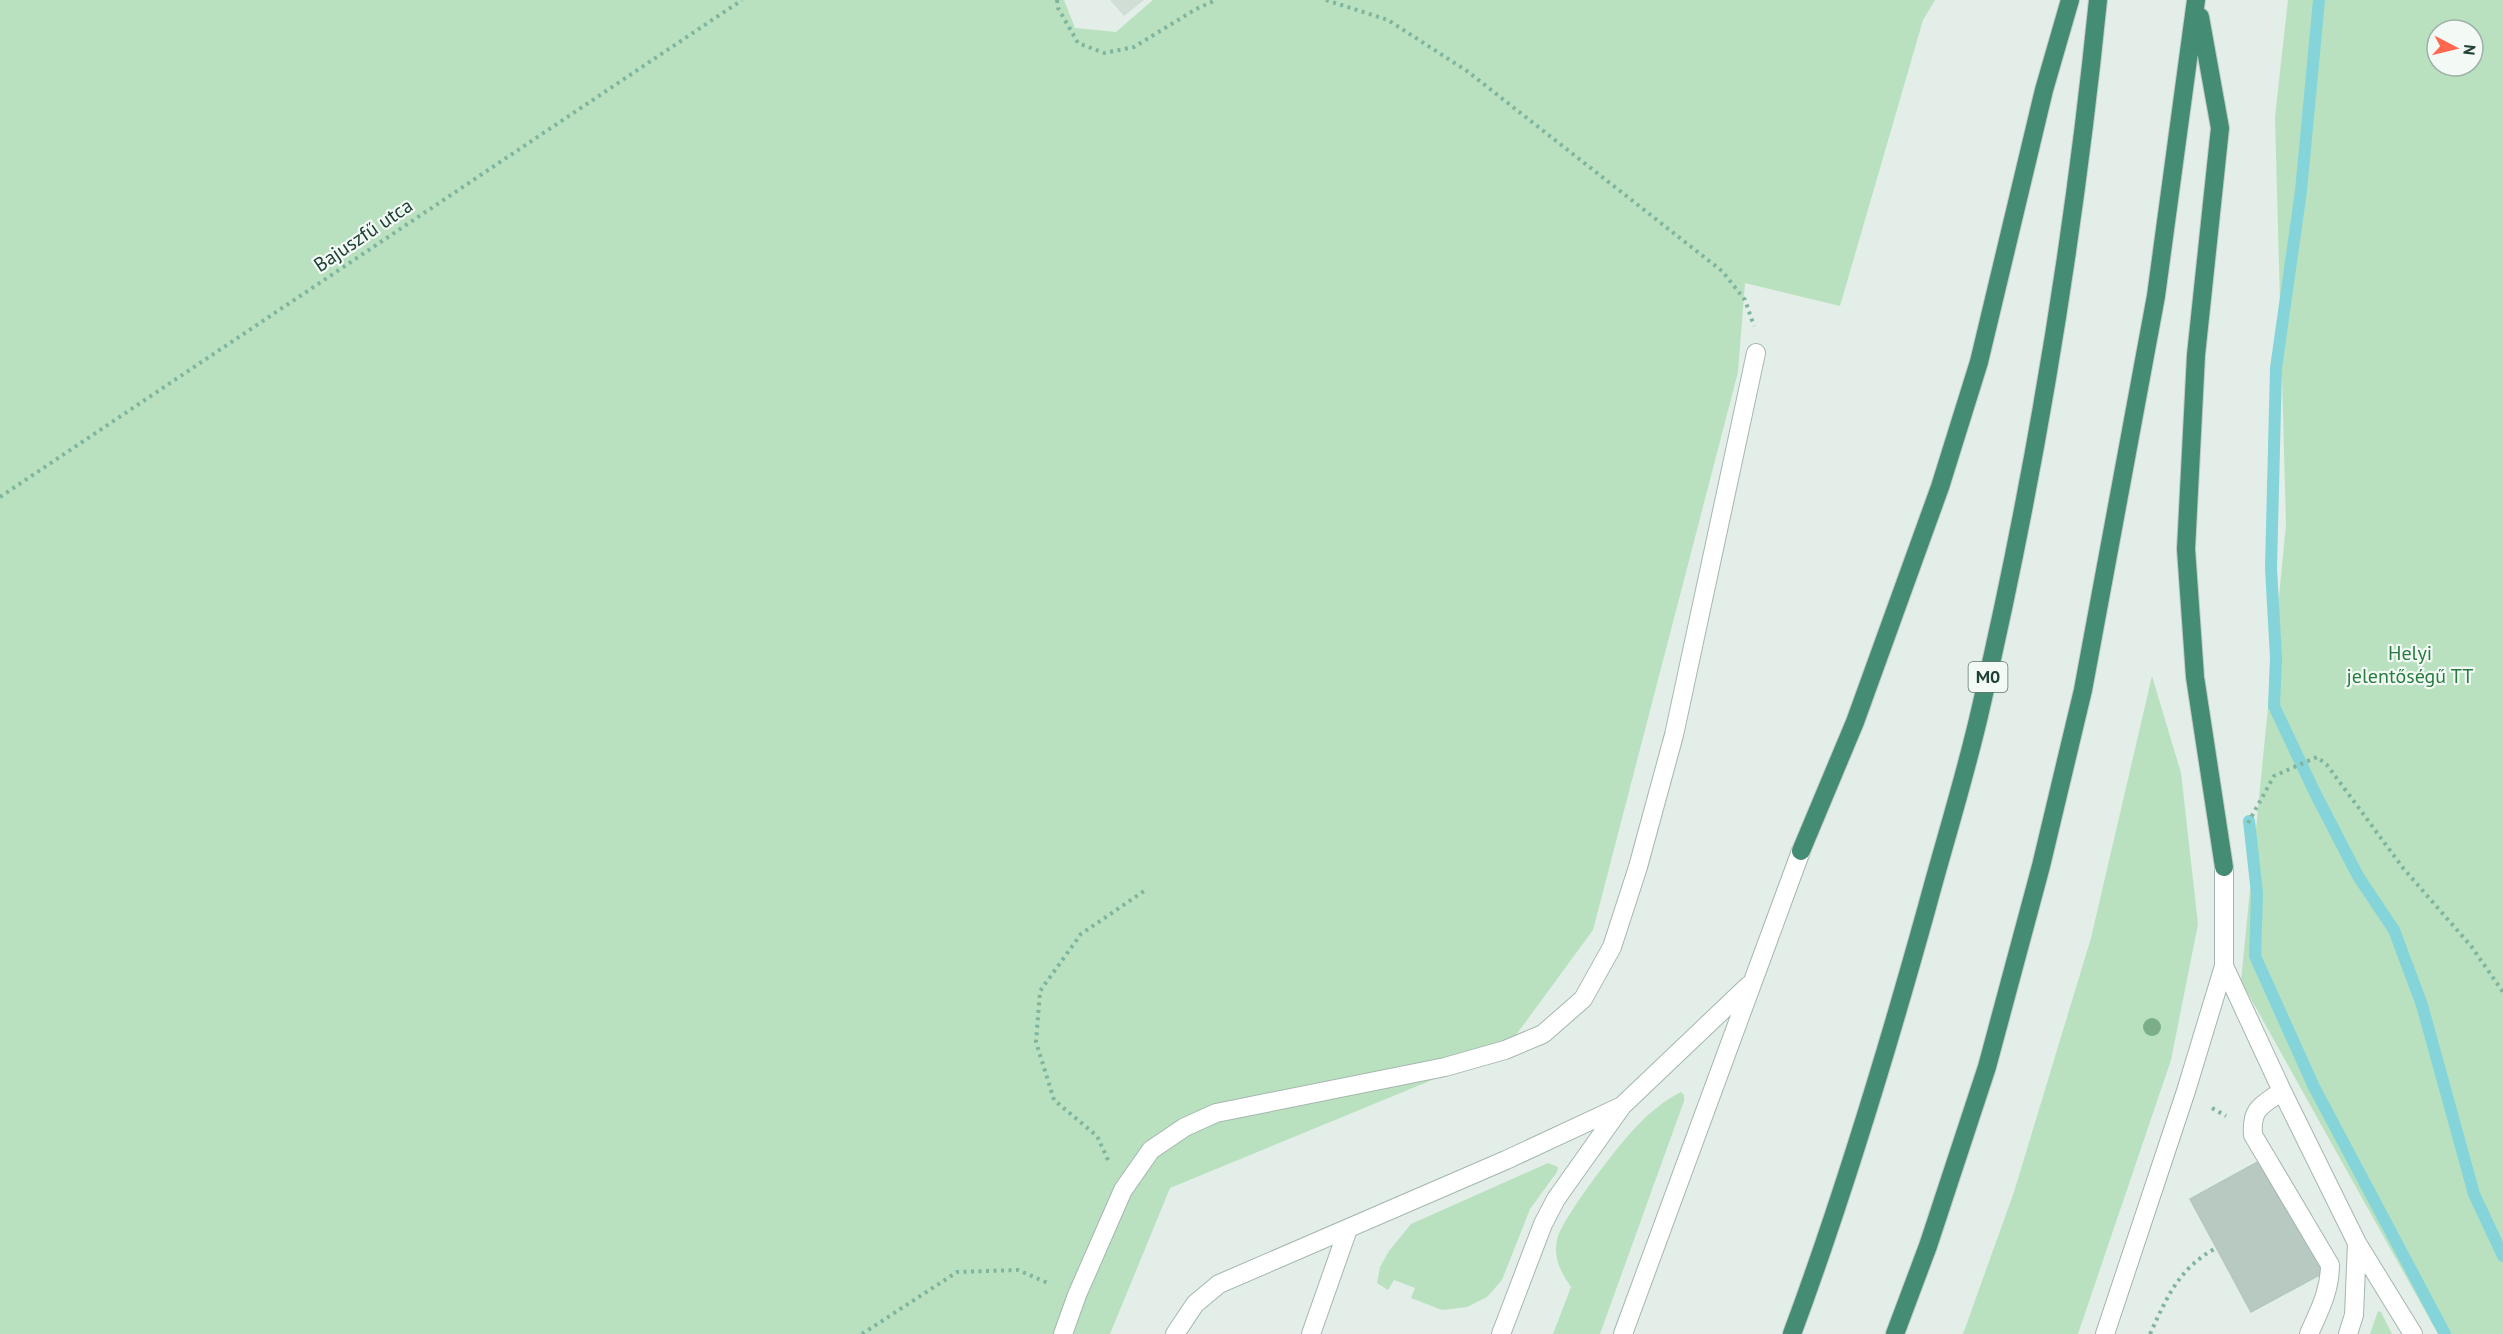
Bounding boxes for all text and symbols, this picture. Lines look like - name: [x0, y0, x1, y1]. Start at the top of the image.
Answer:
- north arrow: [2425, 18, 2485, 78]
- text: N: [2459, 43, 2480, 56]
- street label: Bajuszfű utca: [309, 192, 417, 278]
- park label: Helyi jelentőségű TT: [2347, 640, 2473, 689]
- road number: M0: [1968, 662, 2008, 692]

